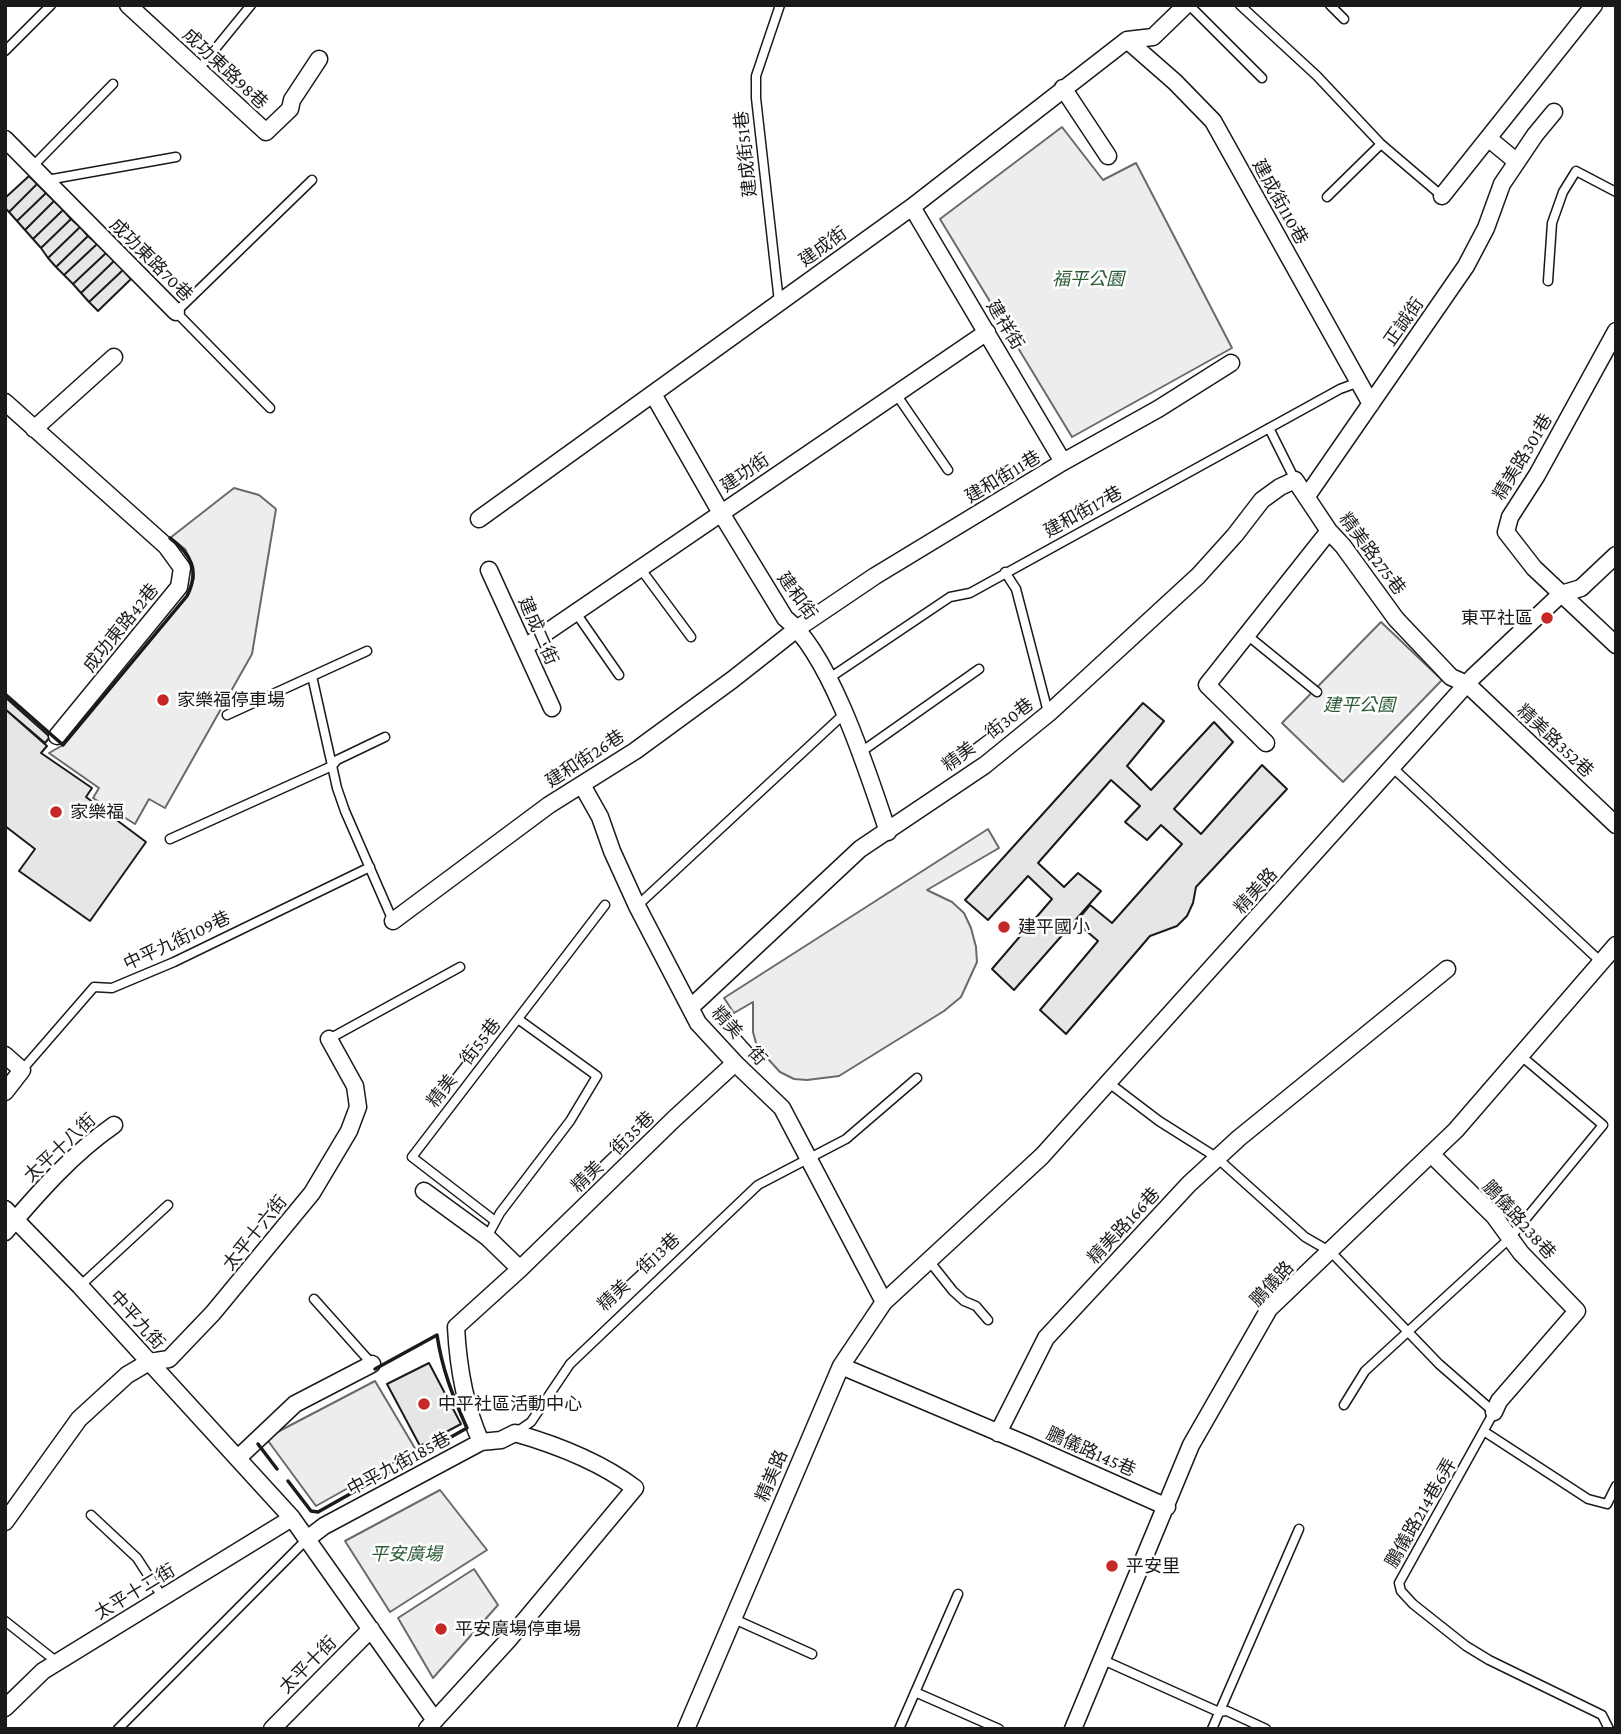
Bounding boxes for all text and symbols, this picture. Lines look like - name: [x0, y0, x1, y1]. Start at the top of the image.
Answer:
- street label: 成功東路98巷: [178, 24, 272, 114]
- street label: 建成街51巷: [731, 110, 761, 198]
- street label: 建成街110巷: [1248, 156, 1312, 248]
- street label: 成功東路70巷: [105, 214, 197, 306]
- street label: 建成街: [795, 222, 851, 272]
- park label: 福平公園: [1052, 268, 1124, 290]
- street label: 正誠街: [1380, 294, 1428, 350]
- street label: 建祥街: [982, 296, 1028, 354]
- street label: 精美路301巷: [1489, 410, 1557, 504]
- street label: 建和街11巷: [961, 446, 1045, 508]
- street label: 建功街: [717, 449, 773, 497]
- street label: 建和街17巷: [1040, 482, 1126, 542]
- street label: 精美路275巷: [1334, 509, 1410, 599]
- street label: 建和街: [772, 568, 822, 624]
- street label: 成功東路42巷: [79, 579, 163, 677]
- street label: 建成二街: [513, 594, 563, 668]
- place label: 東平社區: [1461, 607, 1533, 629]
- marker: 東平社區: [1539, 610, 1555, 626]
- place label: 家樂福停車場: [177, 689, 285, 711]
- marker: 家樂福停車場: [155, 692, 171, 708]
- street label: 精美一街30巷: [938, 694, 1038, 776]
- park label: 建平公園: [1323, 694, 1395, 716]
- street label: 精美路352巷: [1512, 700, 1598, 782]
- street label: 建和街26巷: [541, 726, 629, 792]
- place label: 家樂福: [70, 801, 124, 823]
- marker: 家樂福: [48, 804, 64, 820]
- street label: 精美路: [1230, 864, 1282, 918]
- street label: 中平九街109巷: [120, 907, 234, 975]
- place label: 建平國小: [1018, 916, 1090, 938]
- marker: 建平國小: [996, 919, 1012, 935]
- street label: 精美一街: [707, 1002, 771, 1070]
- street label: 精美一街55巷: [423, 1014, 505, 1112]
- street label: 精美一街35巷: [567, 1107, 659, 1197]
- street label: 太平十八街: [20, 1109, 100, 1187]
- street label: 鵬儀路238巷: [1478, 1176, 1560, 1264]
- street label: 精美路166巷: [1083, 1183, 1165, 1269]
- street label: 太平十六街: [218, 1191, 292, 1275]
- street label: 精美一街13巷: [593, 1228, 685, 1316]
- street label: 鵬儀路: [1246, 1257, 1298, 1311]
- street label: 中平九街: [105, 1286, 169, 1354]
- place label: 中平社區活動中心: [438, 1393, 582, 1415]
- marker: 中平社區活動中心: [416, 1396, 432, 1412]
- street label: 鵬儀路145巷: [1043, 1423, 1139, 1481]
- street label: 中平九街185巷: [344, 1428, 454, 1500]
- street label: 精美路: [752, 1447, 792, 1505]
- street label: 鵬儀路214巷6弄: [1381, 1454, 1461, 1572]
- park label: 平安廣場: [370, 1543, 442, 1565]
- place label: 平安里: [1126, 1555, 1180, 1577]
- marker: 平安里: [1104, 1558, 1120, 1574]
- street label: 太平十二街: [91, 1560, 179, 1624]
- place label: 平安廣場停車場: [455, 1618, 581, 1640]
- marker: 平安廣場停車場: [433, 1621, 449, 1637]
- street label: 太平十街: [275, 1632, 341, 1698]

